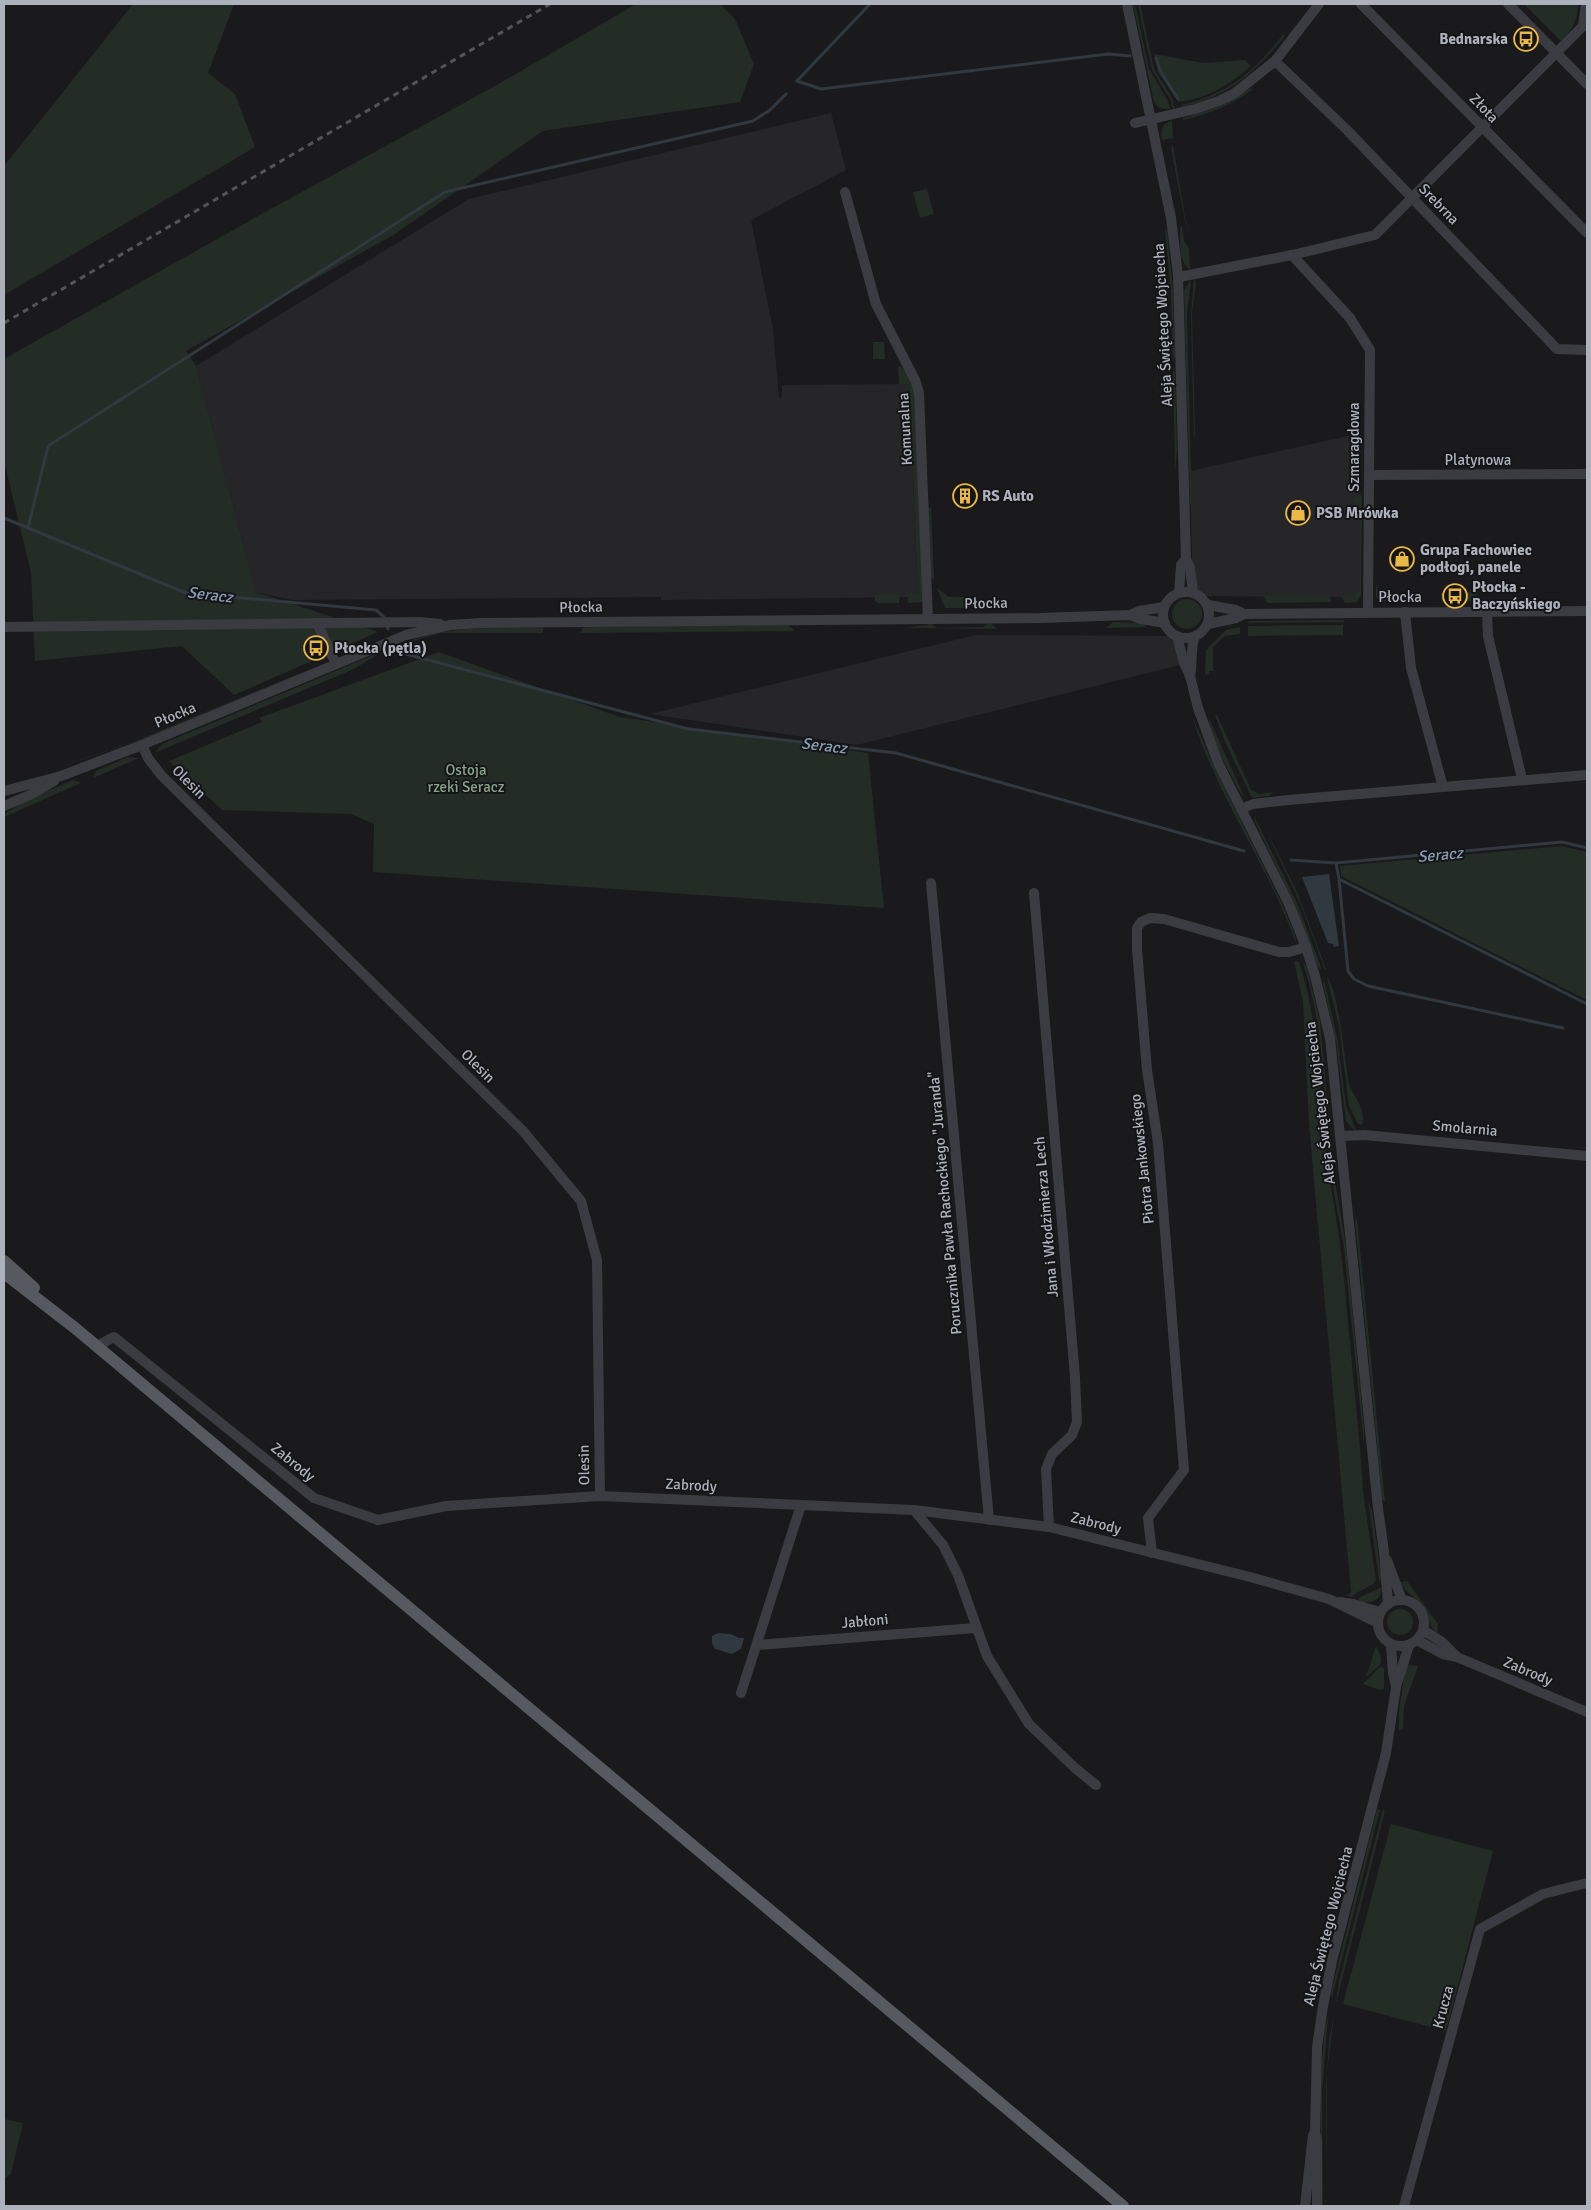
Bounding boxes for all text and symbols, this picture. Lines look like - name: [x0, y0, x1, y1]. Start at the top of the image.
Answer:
- bus stop icon: Bednarska: [1513, 26, 1539, 52]
- place label: Bednarska: [1439, 30, 1508, 48]
- street label: Złota: [1466, 90, 1502, 126]
- street label: Srebrna: [1415, 180, 1463, 228]
- street label: Aleja Świętego Wojciecha: [1149, 243, 1176, 407]
- street label: Komunalna: [894, 392, 916, 466]
- street label: Szmaragdowa: [1345, 402, 1363, 492]
- street label: Platynowa: [1445, 451, 1511, 469]
- building icon: RS Auto: [952, 483, 978, 509]
- place label: RS Auto: [982, 487, 1034, 505]
- shop icon: PSB Mrówka: [1285, 500, 1311, 526]
- place label: PSB Mrówka: [1316, 504, 1399, 522]
- place label: Grupa Fachowiec podłogi, panele: [1420, 541, 1532, 576]
- shop icon: Grupa Fachowiec podłogi, panele: [1389, 546, 1415, 572]
- place label: Płocka - Baczyńskiego: [1472, 578, 1561, 613]
- water label: Seracz: [186, 582, 235, 608]
- bus stop icon: Płocka - Baczyńskiego: [1442, 583, 1468, 609]
- street label: Płocka: [1378, 588, 1422, 606]
- street label: Płocka: [964, 594, 1008, 612]
- street label: Płocka: [559, 598, 603, 616]
- bus stop icon: Płocka (pętla): [303, 635, 329, 661]
- place label: Płocka (pętla): [334, 639, 427, 657]
- street label: Płocka: [151, 698, 199, 732]
- water label: Seracz: [800, 733, 849, 759]
- street label: Olesin: [168, 761, 210, 803]
- park label: Ostoja rzeki Seracz: [428, 761, 505, 796]
- water label: Seracz: [1417, 843, 1465, 867]
- street label: Aleja Świętego Wojciecha: [1300, 1021, 1339, 1186]
- street label: Olesin: [457, 1045, 499, 1087]
- street label: Porucznika Pawła Rachockiego "Juranda": [925, 1070, 965, 1335]
- street label: Piotra Jankowskiego: [1126, 1093, 1158, 1225]
- street label: Smolarnia: [1432, 1116, 1498, 1140]
- street label: Jana i Włodzimierza Lech: [1030, 1136, 1062, 1298]
- street label: Zabrody: [267, 1439, 319, 1485]
- street label: Olesin: [575, 1445, 593, 1485]
- street label: Zabrody: [665, 1475, 717, 1495]
- street label: Zabrody: [1069, 1508, 1123, 1538]
- street label: Jabłoni: [841, 1610, 889, 1632]
- street label: Zabrody: [1501, 1653, 1555, 1689]
- street label: Aleja Świętego Wojciecha: [1298, 1844, 1357, 2008]
- street label: Krucza: [1429, 1983, 1457, 2031]

